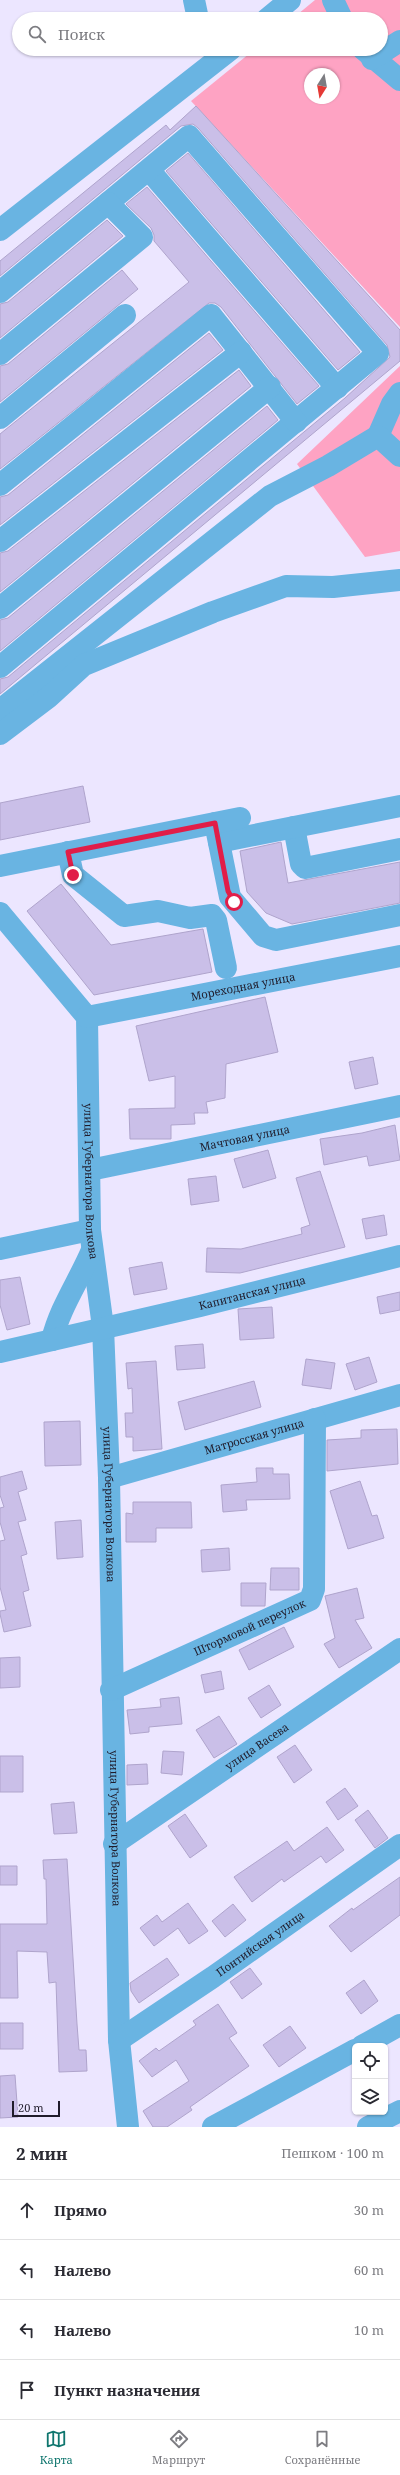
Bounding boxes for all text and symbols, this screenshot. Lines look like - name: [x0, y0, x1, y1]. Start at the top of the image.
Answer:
- search box: [12, 12, 388, 56]
- icon: search: [26, 23, 48, 45]
- text: Поиск: [58, 24, 105, 44]
- north arrow: [304, 68, 340, 104]
- route end: [64, 866, 82, 884]
- route start: [225, 893, 243, 911]
- street label: Мореходная улица: [189, 969, 296, 1004]
- street label: улица Губернатора Волкова: [81, 1103, 102, 1260]
- street label: Мачтовая улица: [198, 1121, 291, 1154]
- street label: Капитанская улица: [197, 1272, 307, 1313]
- street label: Матросская улица: [203, 1415, 306, 1457]
- street label: улица Губернатора Волкова: [100, 1426, 119, 1583]
- street label: Штормовой переулок: [191, 1595, 308, 1659]
- street label: улица Васева: [222, 1719, 291, 1773]
- street label: улица Губернатора Волкова: [107, 1750, 125, 1907]
- street label: Понтийская улица: [213, 1907, 307, 1979]
- map controls: [352, 2043, 388, 2115]
- button: locate: [352, 2043, 388, 2079]
- button: layers: [352, 2079, 388, 2115]
- scale bar: [12, 2099, 60, 2118]
- text: 20 m: [18, 2100, 44, 2115]
- text: 2 мин: [16, 2142, 68, 2165]
- text: Пешком · 100 m: [281, 2144, 384, 2162]
- icon: ahead: [16, 2199, 38, 2221]
- text: Прямо: [54, 2200, 107, 2220]
- text: 30 m: [354, 2201, 384, 2219]
- icon: left: [16, 2259, 38, 2281]
- text: Налево: [54, 2260, 111, 2280]
- text: 60 m: [354, 2261, 384, 2279]
- icon: left: [16, 2319, 38, 2341]
- text: Налево: [54, 2320, 111, 2340]
- text: 10 m: [354, 2321, 384, 2339]
- icon: arrive: [16, 2379, 38, 2401]
- text: Пункт назначения: [54, 2380, 200, 2400]
- tab: Карта: [40, 2428, 73, 2467]
- tab: Маршрут: [152, 2428, 205, 2467]
- tab: Сохранённые: [285, 2428, 360, 2467]

